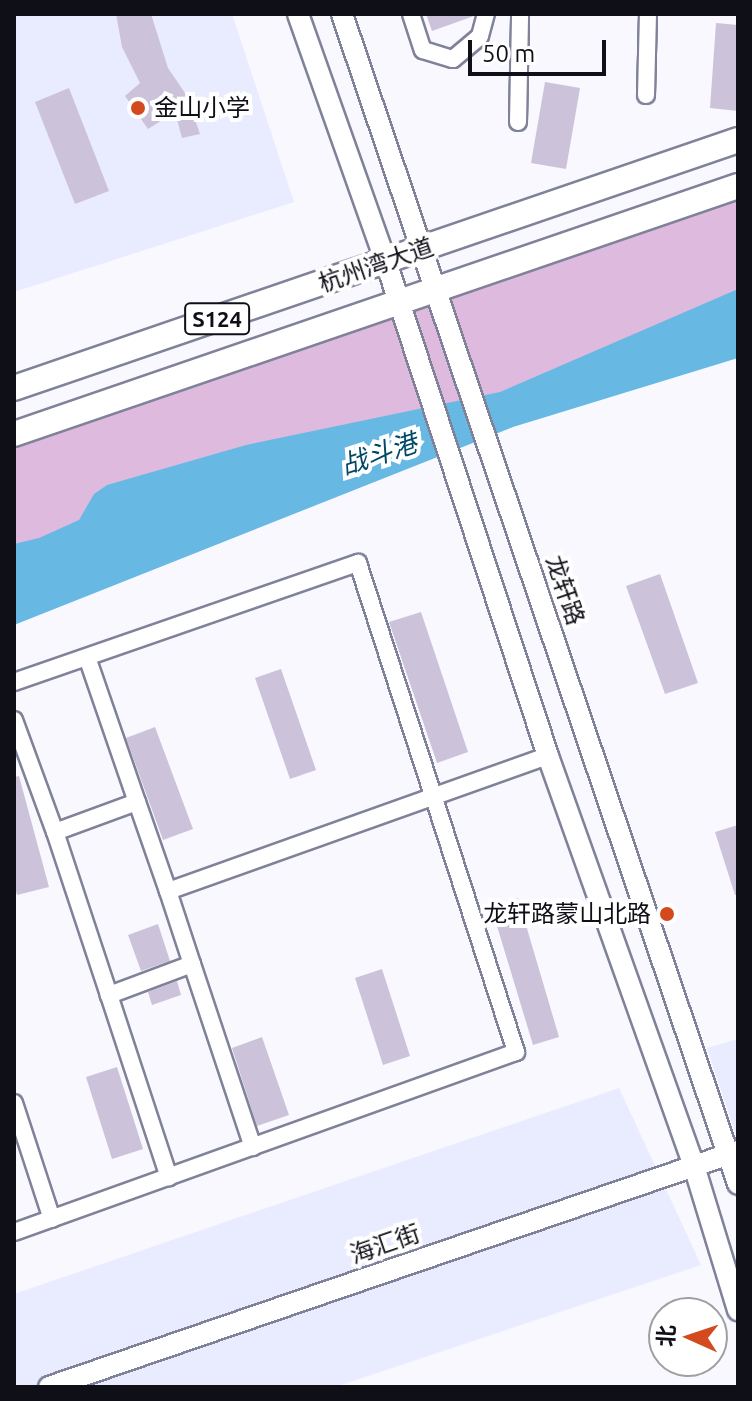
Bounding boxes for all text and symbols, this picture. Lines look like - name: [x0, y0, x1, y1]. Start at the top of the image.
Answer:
- scale bar: [472, 24, 610, 74]
- text: 50 m: [482, 40, 535, 67]
- place label: 金山小学: [154, 94, 250, 122]
- marker: 金山小学: [129, 99, 147, 117]
- street label: 杭州湾大道: [315, 232, 437, 298]
- road number: S124: [183, 301, 251, 337]
- water label: 战斗港: [337, 427, 421, 481]
- street label: 龙轩路: [540, 551, 590, 629]
- place label: 龙轩路蒙山北路: [483, 900, 651, 928]
- marker: 龙轩路蒙山北路: [658, 905, 676, 923]
- street label: 海汇街: [346, 1219, 424, 1269]
- north arrow: [648, 1297, 728, 1377]
- text: 北: [652, 1324, 679, 1347]

